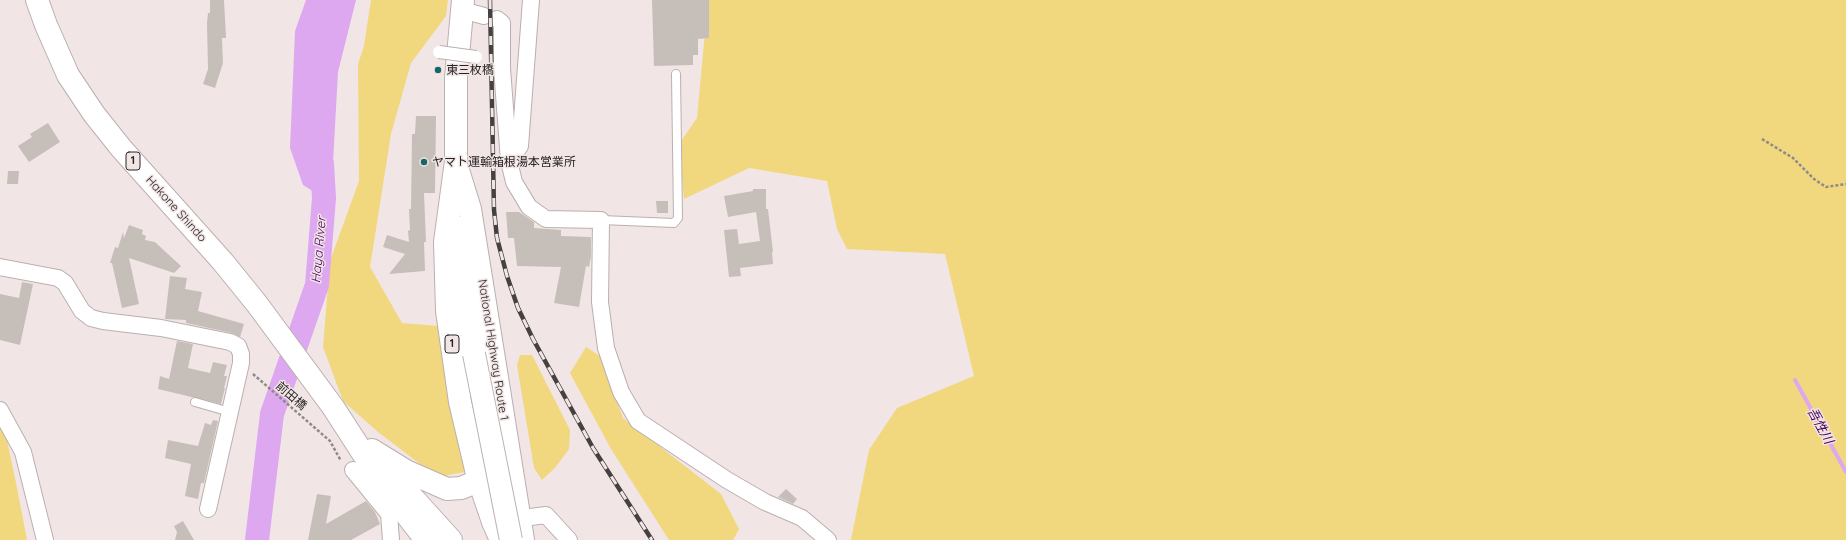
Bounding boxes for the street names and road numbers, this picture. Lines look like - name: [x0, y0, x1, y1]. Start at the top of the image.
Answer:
- road number: 1: [126, 152, 140, 170]
- street label: Hakone Shindo: [143, 173, 209, 245]
- street label: National Highway Route 1: [475, 278, 511, 422]
- road number: 1: [445, 335, 459, 353]
- street label: 前田橋: [273, 379, 309, 413]

